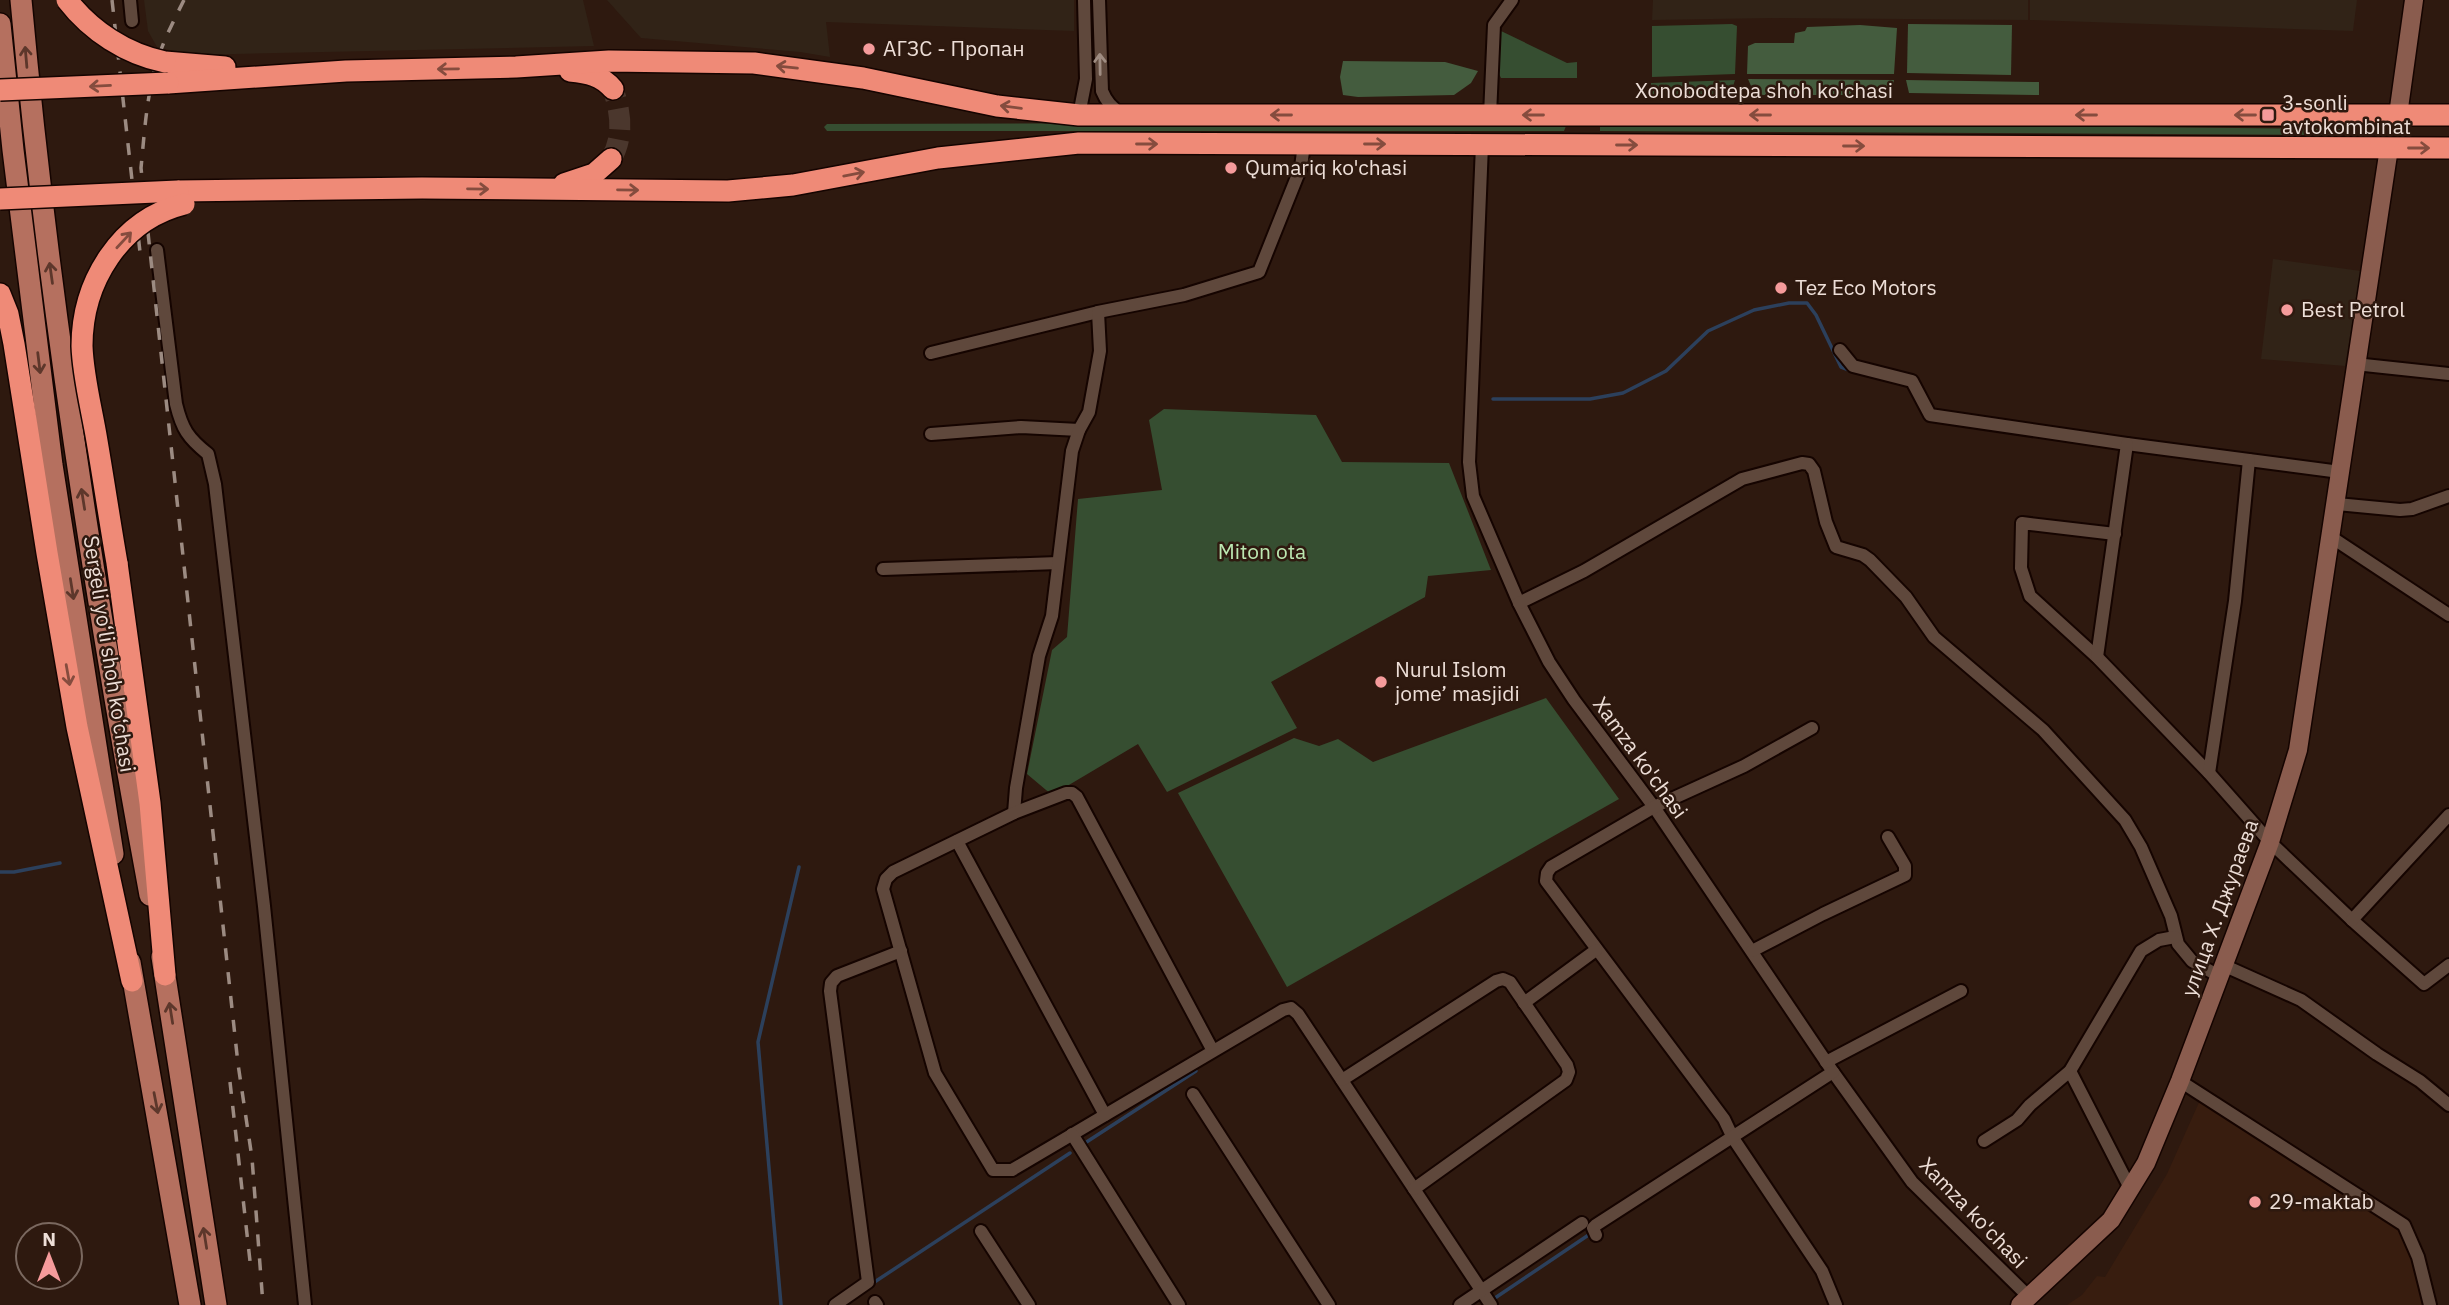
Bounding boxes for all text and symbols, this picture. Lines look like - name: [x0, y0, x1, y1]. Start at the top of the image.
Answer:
- place label: АГЗС - Пропан: [883, 34, 1025, 62]
- marker: АГЗС - Пропан: [861, 41, 877, 57]
- one-way arrow: [19, 46, 32, 68]
- one-way arrow: [1093, 53, 1107, 76]
- one-way arrow: [776, 60, 799, 73]
- one-way arrow: [436, 62, 459, 76]
- street label: Xonobodtepa shoh ko'chasi: [1635, 76, 1893, 104]
- one-way arrow: [89, 79, 112, 92]
- place label: 3-sonli avtokombinat: [2282, 88, 2411, 140]
- one-way arrow: [1000, 101, 1023, 114]
- marker: 3-sonli avtokombinat: [2260, 107, 2276, 123]
- one-way arrow: [1269, 108, 1292, 122]
- one-way arrow: [1521, 108, 1544, 122]
- one-way arrow: [1749, 108, 1772, 122]
- one-way arrow: [2074, 108, 2097, 122]
- one-way arrow: [2234, 108, 2257, 122]
- one-way arrow: [1136, 137, 1159, 151]
- one-way arrow: [1363, 137, 1386, 151]
- one-way arrow: [1615, 138, 1638, 152]
- one-way arrow: [1843, 139, 1866, 153]
- one-way arrow: [2407, 141, 2430, 155]
- place label: Qumariq ko'chasi: [1245, 153, 1407, 181]
- marker: Qumariq ko'chasi: [1223, 160, 1239, 176]
- one-way arrow: [842, 167, 865, 181]
- one-way arrow: [466, 182, 489, 195]
- one-way arrow: [616, 184, 639, 197]
- one-way arrow: [116, 231, 132, 249]
- one-way arrow: [45, 263, 58, 285]
- place label: Tez Eco Motors: [1795, 273, 1937, 301]
- marker: Tez Eco Motors: [1773, 280, 1789, 296]
- place label: Best Petrol: [2301, 295, 2405, 323]
- marker: Best Petrol: [2279, 302, 2295, 318]
- one-way arrow: [33, 352, 46, 374]
- one-way arrow: [76, 488, 89, 511]
- street label: Sergeli yo‘li shoh ko‘chasi: [77, 534, 143, 774]
- park label: Miton ota: [1218, 537, 1306, 565]
- one-way arrow: [66, 577, 79, 599]
- place label: Nurul Islom jome’ masjidi: [1395, 655, 1520, 707]
- one-way arrow: [62, 663, 75, 685]
- marker: Nurul Islom jome’ masjidi: [1373, 674, 1389, 690]
- street label: Xamza ko'chasi: [1587, 691, 1694, 824]
- street label: улица Х. Джураева: [2174, 815, 2264, 1000]
- one-way arrow: [164, 1002, 177, 1025]
- one-way arrow: [149, 1091, 163, 1114]
- street label: Xamza ko'chasi: [1914, 1151, 2034, 1274]
- place label: 29-maktab: [2269, 1187, 2374, 1215]
- marker: 29-maktab: [2247, 1194, 2263, 1210]
- north arrow: [14, 1221, 84, 1291]
- text: N: [42, 1227, 56, 1251]
- one-way arrow: [199, 1227, 212, 1249]

